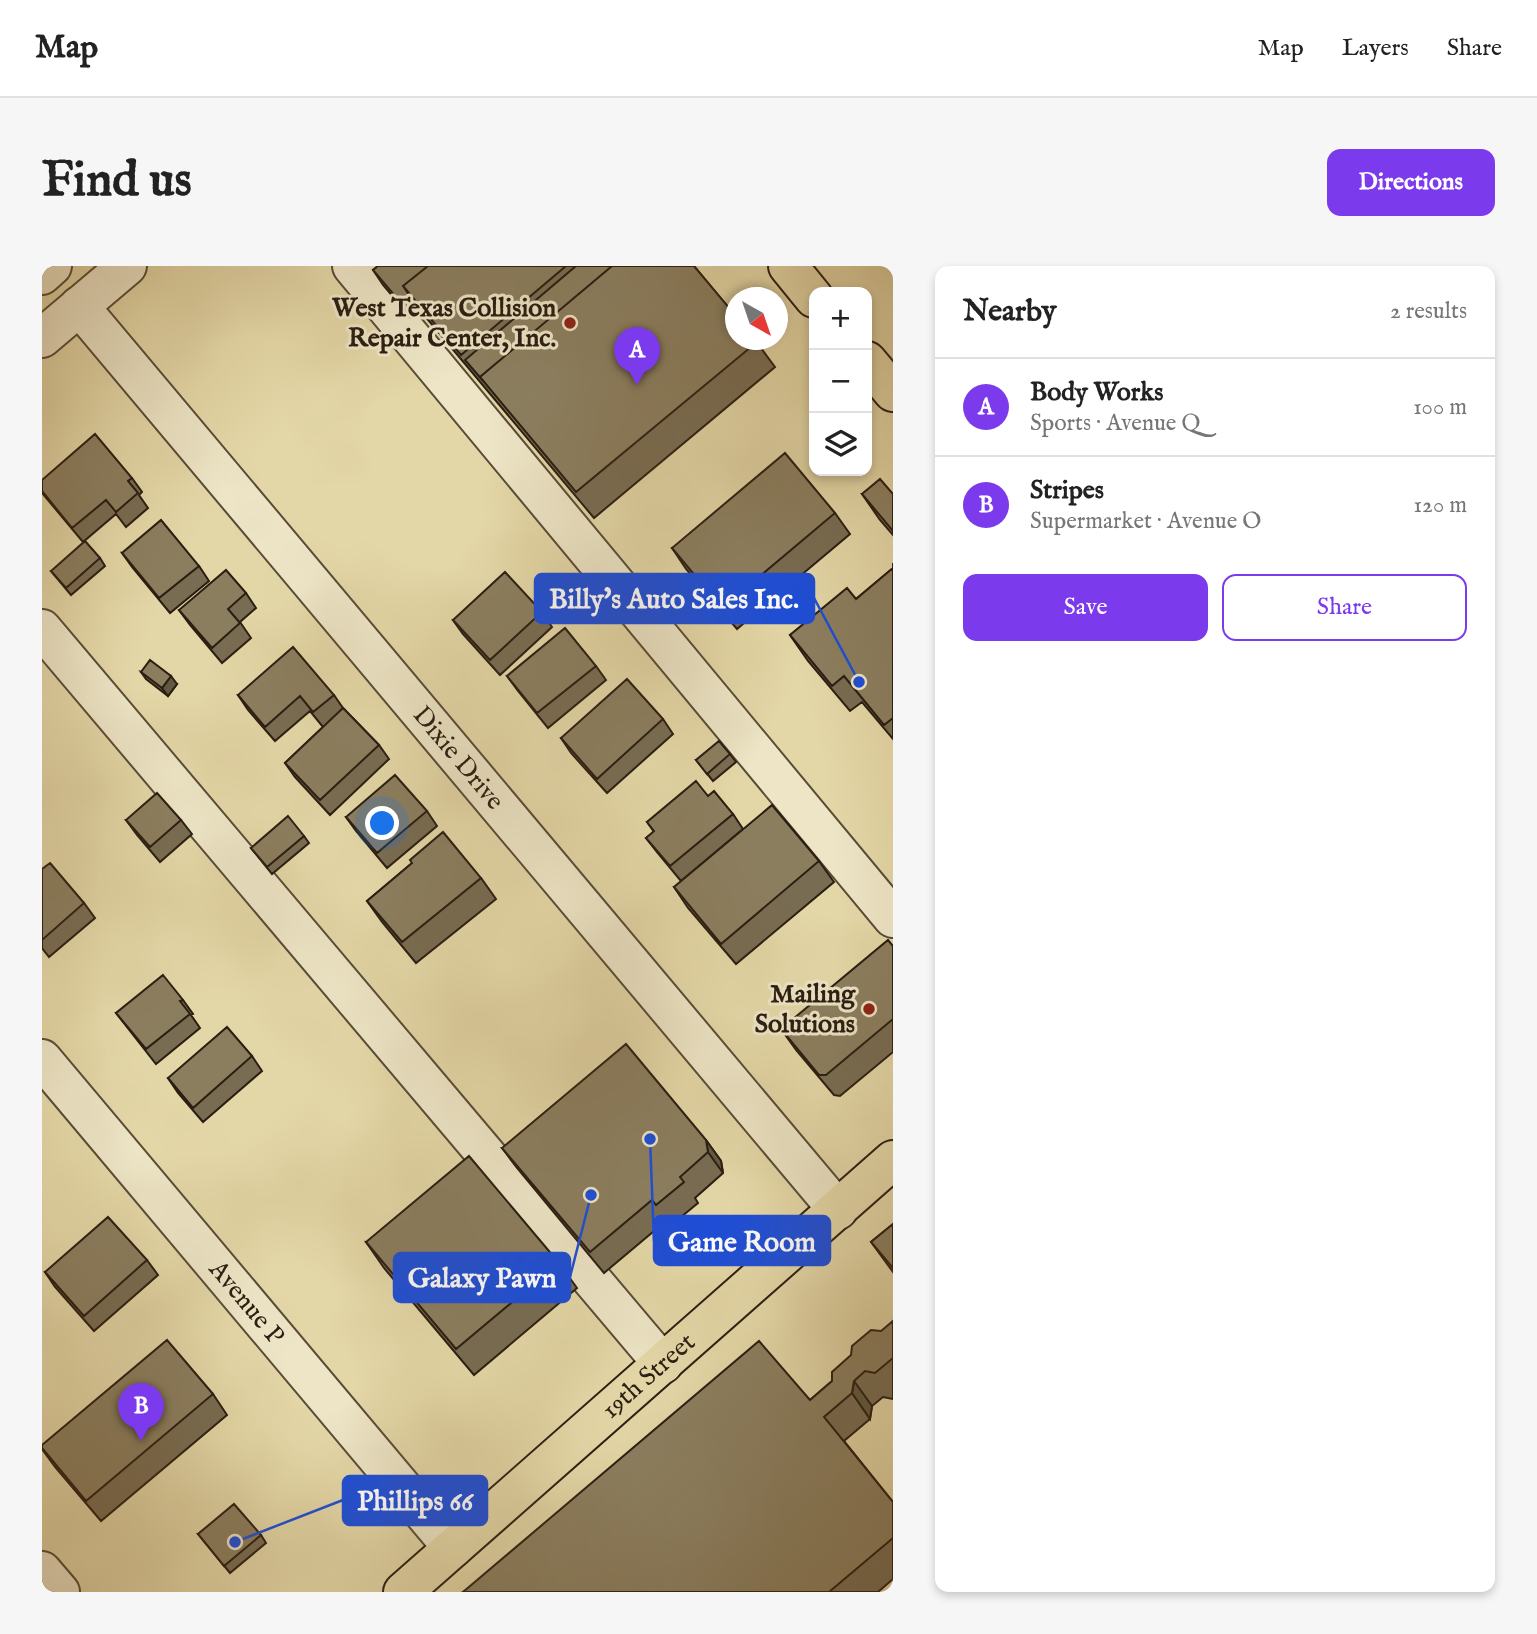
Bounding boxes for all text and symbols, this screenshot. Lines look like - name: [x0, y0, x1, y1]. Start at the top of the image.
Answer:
- text: Map: [35, 27, 98, 69]
- text: Map: [1258, 33, 1304, 64]
- text: Layers: [1342, 33, 1409, 64]
- text: Share: [1447, 33, 1502, 64]
- button: Directions: [1327, 149, 1495, 216]
- text: Find us: [42, 151, 192, 213]
- north arrow: [725, 287, 788, 350]
- map controls: [809, 287, 872, 476]
- button: +: [809, 287, 872, 350]
- place label: West Texas Collision Repair Center, Inc.: [331, 292, 556, 355]
- text: Nearby: [963, 293, 1056, 331]
- text: 2 results: [1390, 297, 1467, 326]
- marker: West Texas Collision Repair Center, Inc.: [562, 315, 578, 331]
- pin: A: [614, 327, 660, 385]
- button: −: [809, 350, 872, 413]
- text: Body Works: [1030, 376, 1163, 409]
- text: A: [978, 393, 994, 422]
- text: 100 m: [1413, 393, 1467, 422]
- text: Sports · Avenue Q: [1030, 409, 1200, 438]
- button: layers: [809, 413, 872, 476]
- text: Stripes: [1030, 474, 1104, 507]
- text: B: [978, 491, 994, 520]
- text: 120 m: [1414, 491, 1467, 520]
- text: Supermarket · Avenue O: [1030, 507, 1261, 536]
- callout: Billy's Auto Sales Inc.: [535, 574, 814, 623]
- button: Save: [963, 574, 1208, 641]
- button: Share: [1222, 574, 1467, 641]
- text: Billy's Auto Sales Inc.: [549, 583, 799, 618]
- street label: Dixie Drive: [405, 699, 511, 817]
- your location: [365, 806, 399, 840]
- place label: Mailing Solutions: [755, 978, 856, 1041]
- marker: Mailing Solutions: [861, 1001, 877, 1017]
- callout: Game Room: [654, 1216, 830, 1265]
- text: Game Room: [668, 1226, 816, 1261]
- street label: Avenue P: [201, 1253, 291, 1351]
- callout: Galaxy Pawn: [394, 1253, 570, 1302]
- text: Galaxy Pawn: [408, 1262, 556, 1297]
- street label: 19th Street: [595, 1326, 702, 1426]
- pin: B: [118, 1383, 164, 1441]
- callout: Phillips 66: [343, 1476, 487, 1525]
- text: Phillips 66: [357, 1485, 474, 1520]

